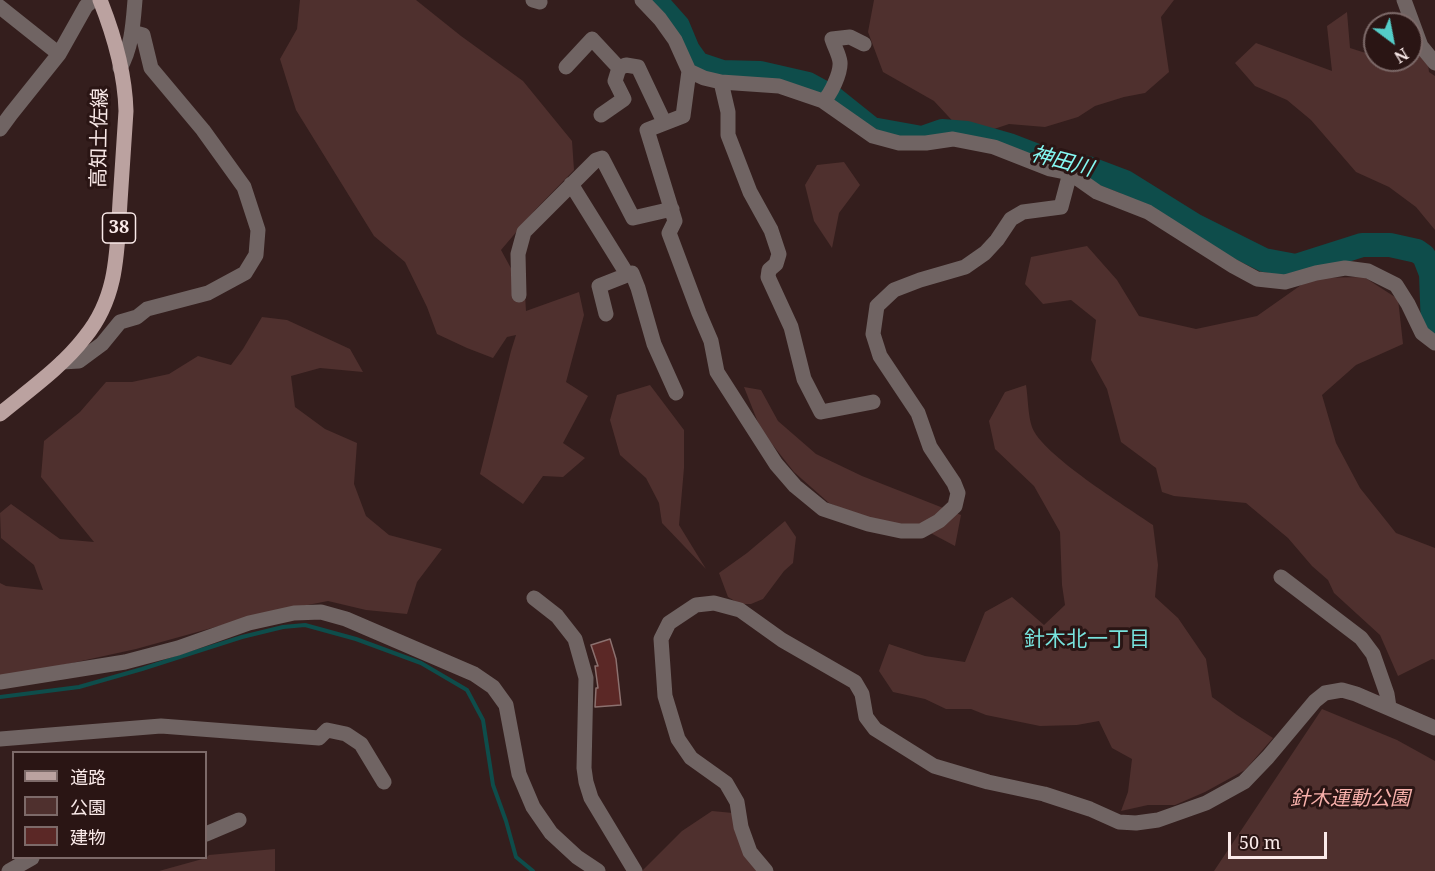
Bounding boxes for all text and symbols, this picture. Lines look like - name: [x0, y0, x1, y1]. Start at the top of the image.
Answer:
- north arrow: [1363, 12, 1423, 72]
- text: N: [1390, 43, 1413, 68]
- street label: 高知土佐線: [87, 88, 113, 188]
- water label: 神田川: [1028, 142, 1096, 182]
- road number: 38: [102, 213, 136, 243]
- district label: 針木北一丁目: [1024, 627, 1150, 653]
- legend: [12, 751, 207, 859]
- text: 道路: [70, 765, 106, 789]
- park label: 針木運動公園: [1290, 787, 1410, 811]
- text: 公園: [70, 795, 106, 819]
- scale bar: [1231, 820, 1330, 858]
- text: 建物: [70, 825, 106, 849]
- text: 50 m: [1239, 830, 1281, 854]

